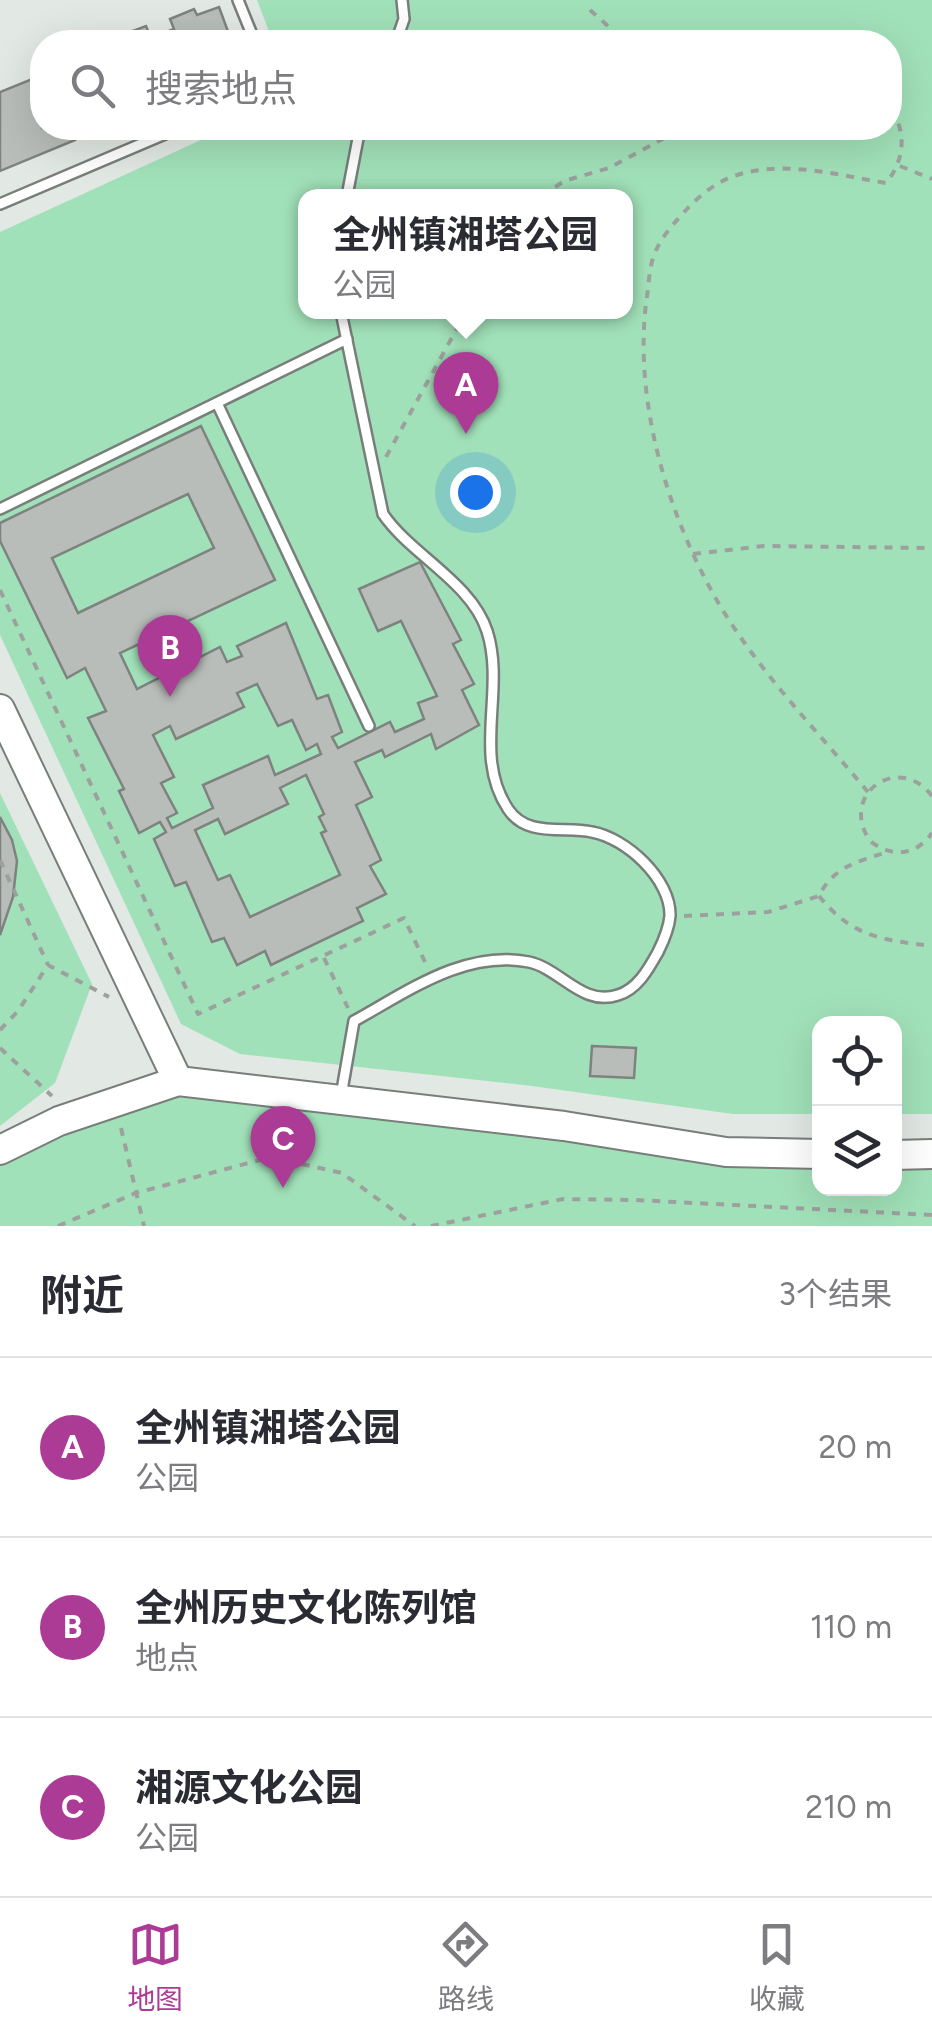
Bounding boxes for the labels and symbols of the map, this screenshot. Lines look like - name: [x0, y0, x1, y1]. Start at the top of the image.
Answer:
- pin: A: [434, 352, 498, 434]
- your location: [450, 467, 501, 518]
- pin: B: [138, 614, 202, 697]
- pin: C: [250, 1106, 316, 1188]

